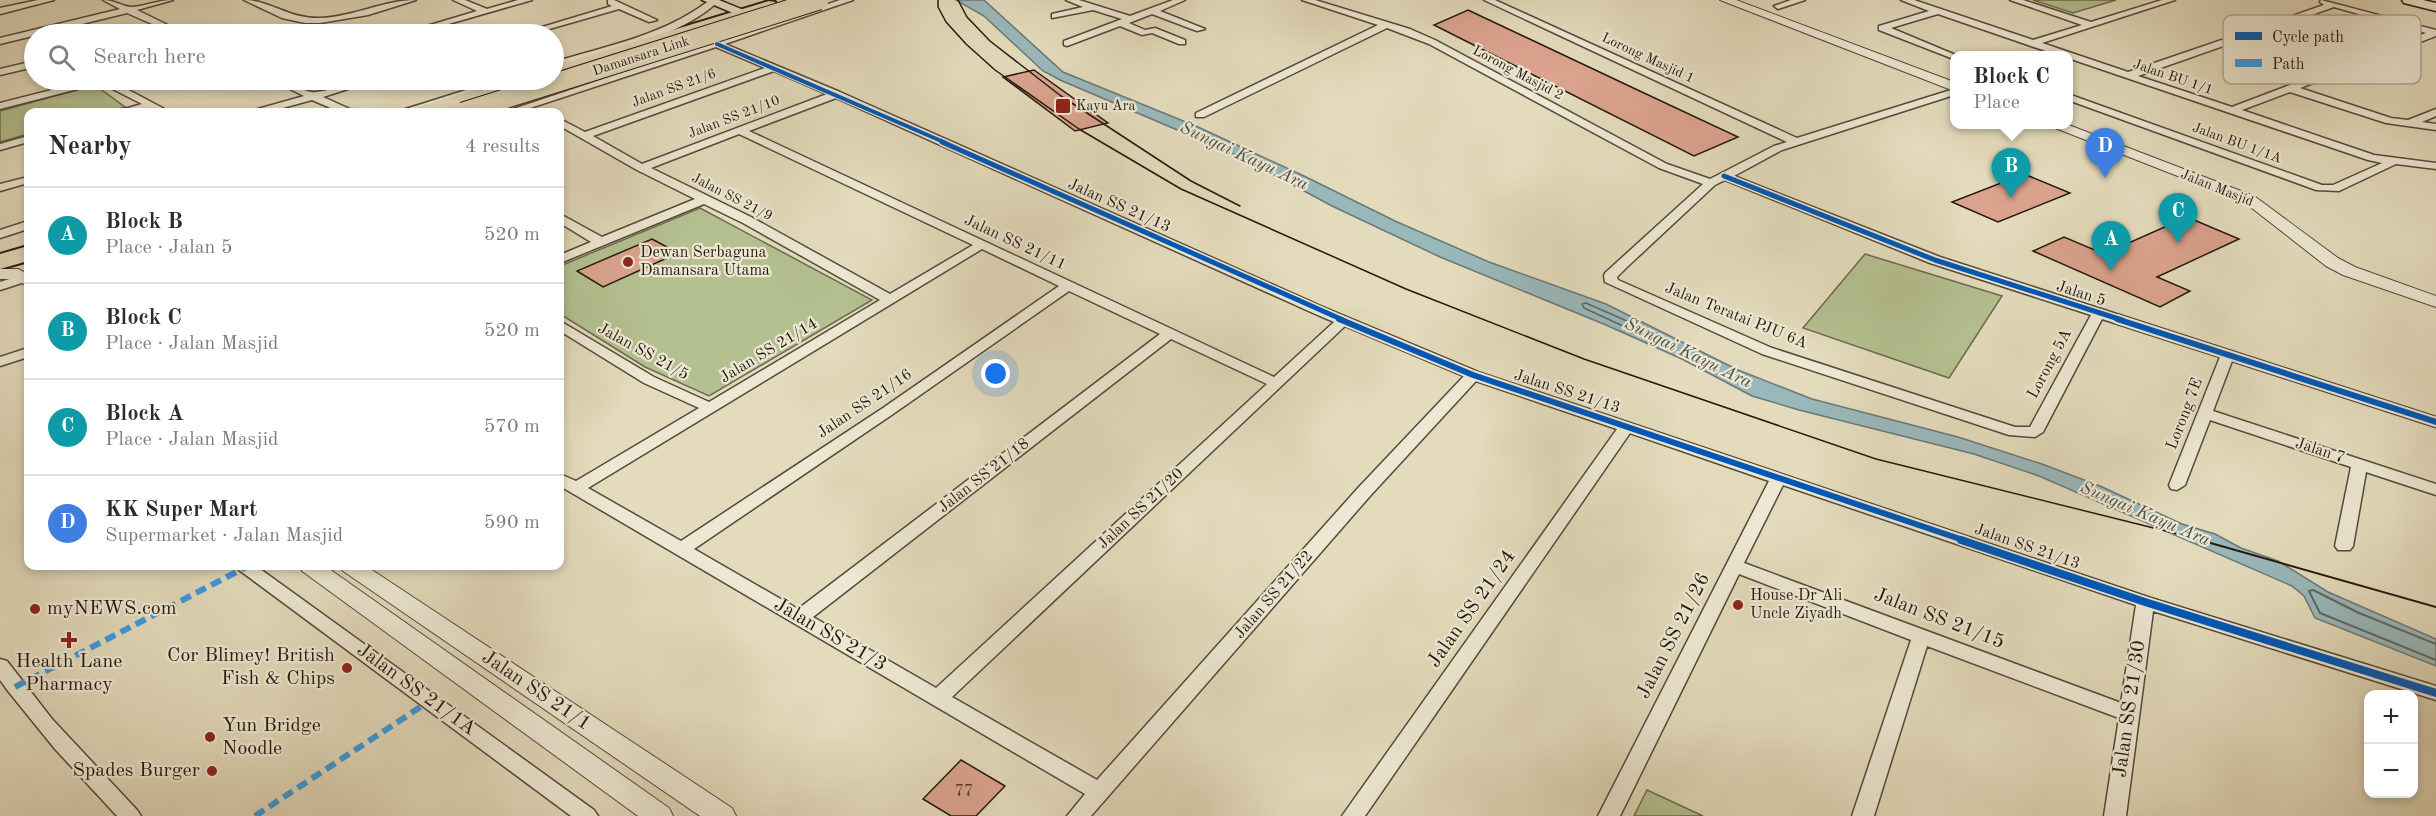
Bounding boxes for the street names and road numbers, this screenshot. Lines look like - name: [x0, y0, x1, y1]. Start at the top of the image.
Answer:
- street label: Lorong Masjid 1: [1600, 30, 1696, 86]
- street label: Damansara Link: [591, 34, 691, 78]
- street label: Lorong Masjid 2: [1470, 43, 1566, 103]
- street label: Jalan BU 1/1: [2131, 57, 2215, 97]
- street label: Jalan SS 21/6: [630, 66, 718, 110]
- street label: Jalan SS 21/10: [686, 93, 782, 141]
- street label: Jalan BU 1/1A: [2190, 120, 2284, 166]
- street label: Jalan Masjid: [2179, 167, 2255, 209]
- street label: Jalan SS 21/9: [689, 171, 775, 223]
- street label: Jalan SS 21/13: [1065, 176, 1173, 236]
- street label: Jalan SS 21/11: [962, 212, 1068, 274]
- street label: Jalan 5: [2054, 278, 2108, 310]
- street label: Jalan Teratai PJU 6A: [1662, 280, 1810, 352]
- street label: Jalan SS 21/14: [718, 316, 820, 386]
- street label: Jalan SS 21/5: [595, 320, 691, 384]
- street label: Lorong 5A: [2025, 327, 2075, 401]
- street label: Jalan SS 21/16: [815, 366, 915, 442]
- street label: Jalan SS 21/13: [1512, 367, 1622, 417]
- street label: Lorong 7E: [2164, 376, 2206, 452]
- street label: Jalan 7: [2293, 435, 2347, 467]
- street label: Jalan SS 21/18: [936, 436, 1032, 516]
- street label: Jalan SS 21/20: [1095, 465, 1187, 553]
- street label: Jalan SS 21/13: [1972, 521, 2082, 573]
- street label: Jalan SS 21/24: [1424, 547, 1520, 671]
- street label: Jalan SS 21/22: [1232, 548, 1316, 642]
- street label: Jalan SS 21/26: [1634, 570, 1714, 702]
- street label: Jalan SS 21/15: [1871, 585, 2007, 653]
- street label: Jalan SS 21/3: [770, 595, 890, 675]
- street label: Jalan SS 21/30: [2110, 639, 2150, 779]
- street label: Jalan SS 21/1A: [353, 640, 479, 740]
- street label: Jalan SS 21/1: [478, 647, 594, 735]

